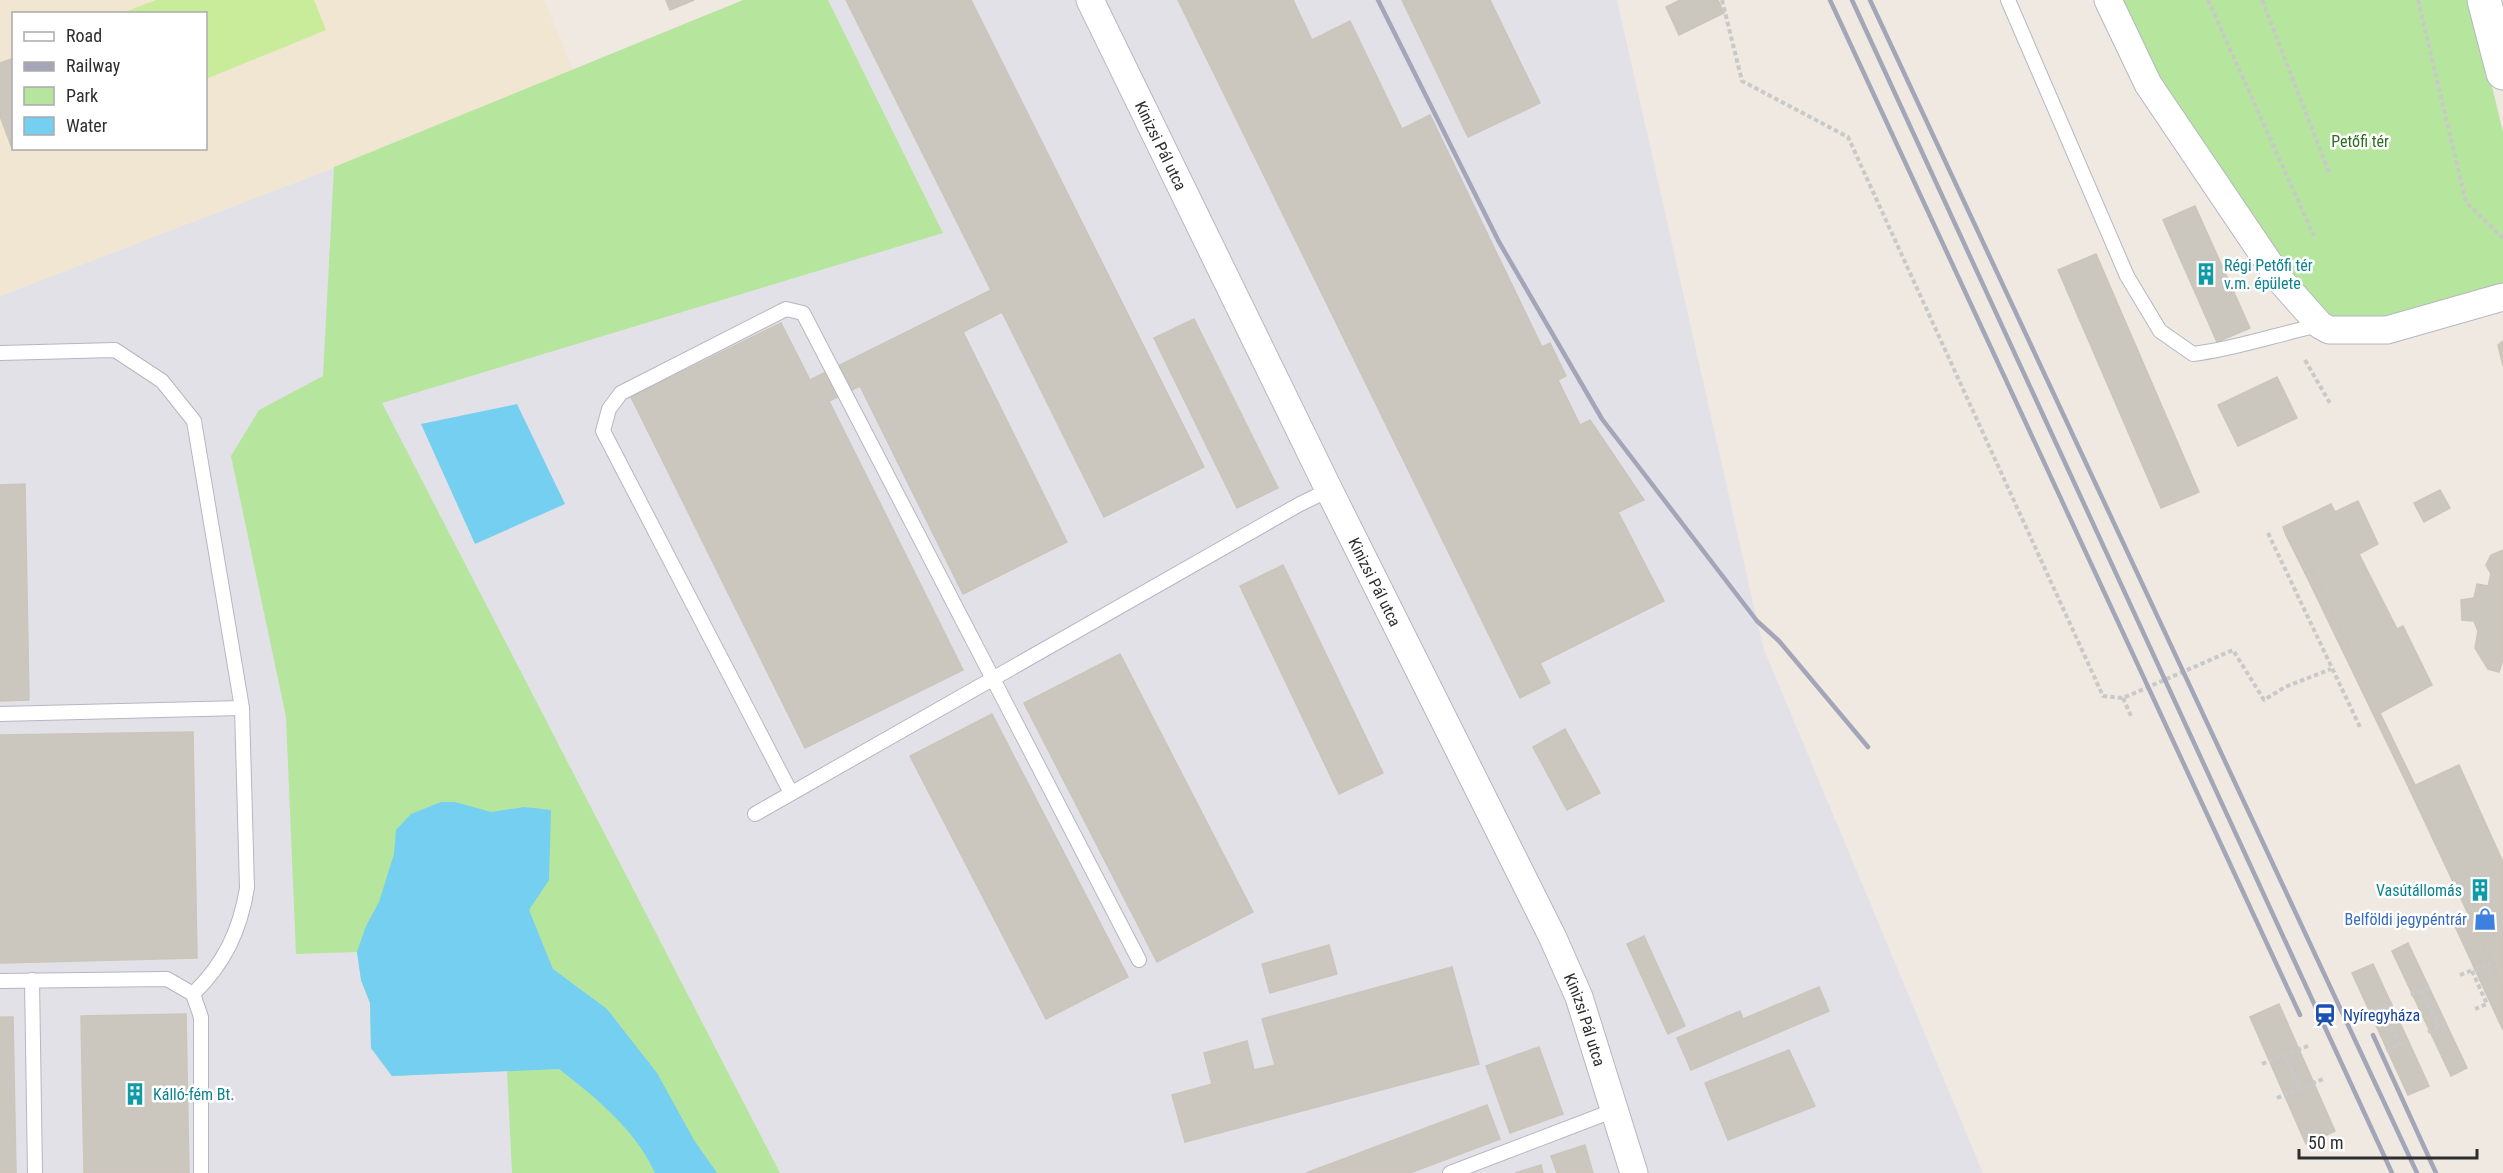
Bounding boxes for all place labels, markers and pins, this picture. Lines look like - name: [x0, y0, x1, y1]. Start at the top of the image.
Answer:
- place label: Régi Petőfi tér v.m. épülete: [2224, 256, 2313, 293]
- building icon: Régi Petőfi tér v.m. épülete: [2193, 261, 2219, 287]
- building icon: Vasútállomás: [2467, 877, 2493, 903]
- place label: Vasútállomás: [2376, 881, 2462, 900]
- shop icon: Belföldi jegypéntrár: [2472, 906, 2498, 932]
- place label: Belföldi jegypéntrár: [2344, 910, 2467, 929]
- station icon: Nyíregyháza: [2312, 1002, 2338, 1028]
- place label: Nyíregyháza: [2343, 1006, 2420, 1025]
- building icon: Kálló-fém Bt.: [122, 1081, 148, 1107]
- place label: Kálló-fém Bt.: [153, 1085, 235, 1104]

